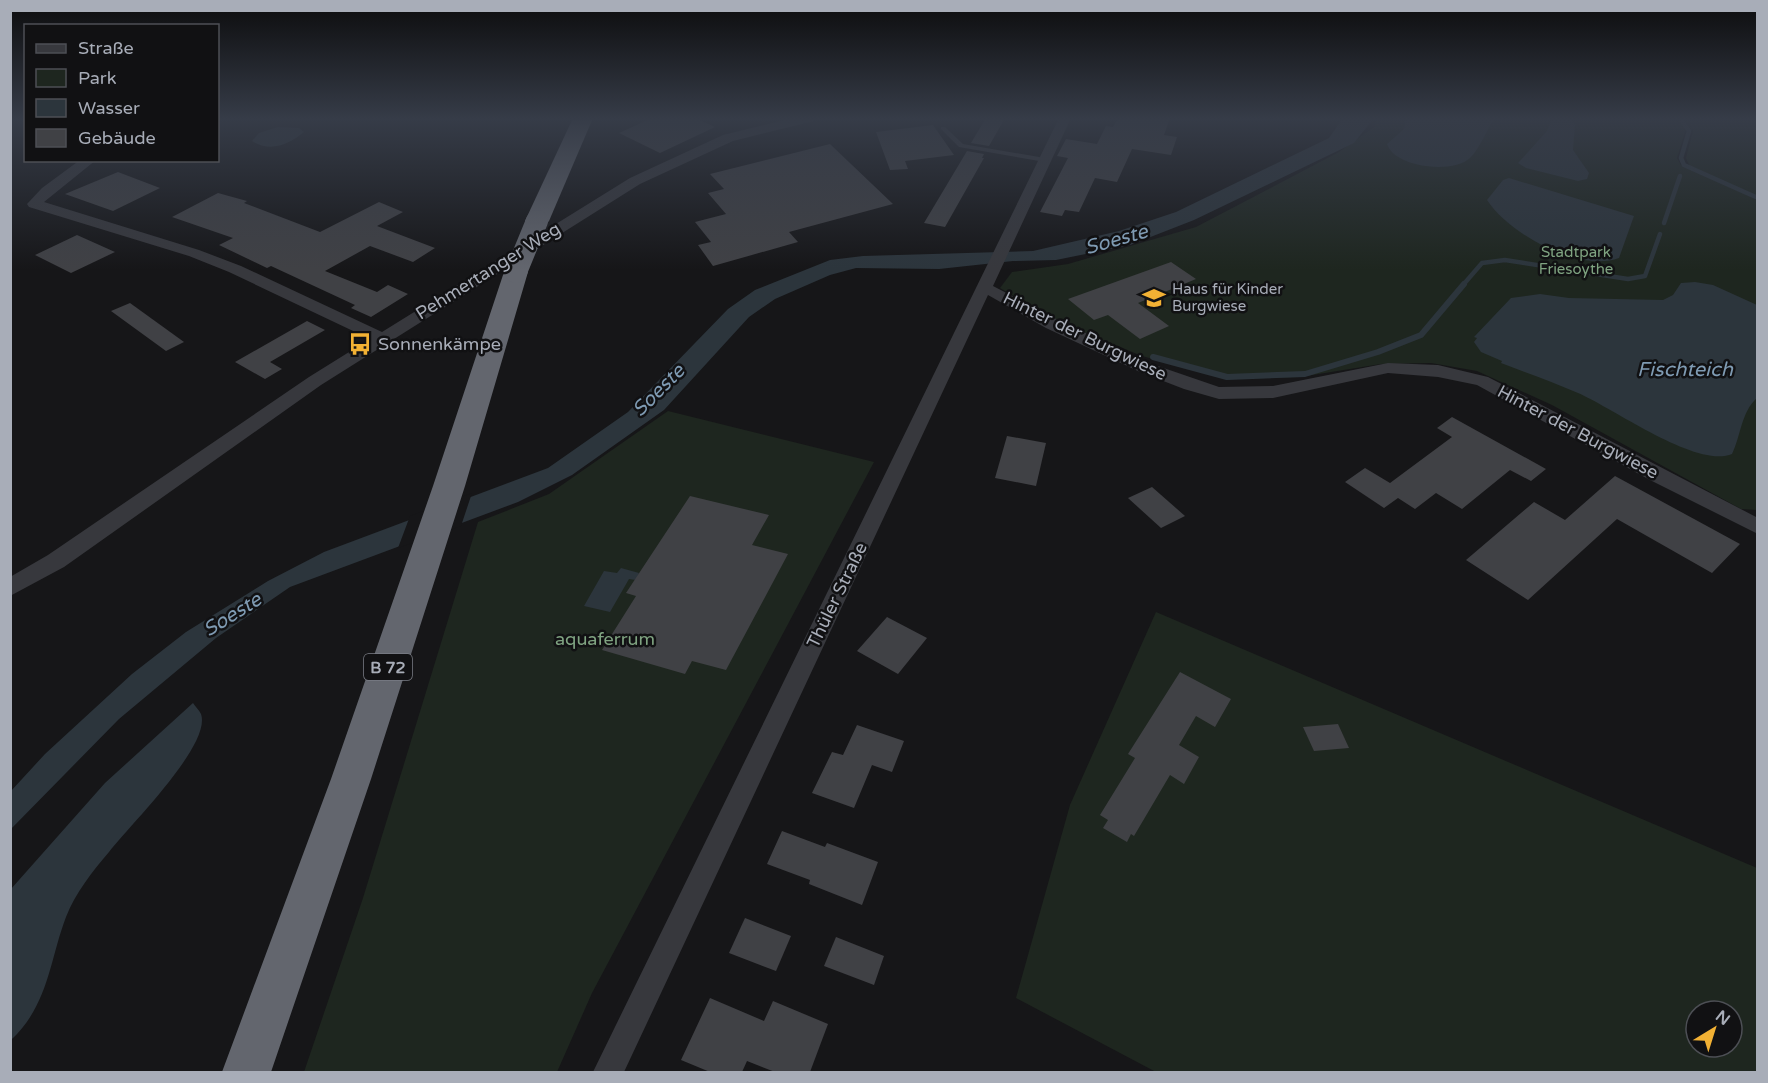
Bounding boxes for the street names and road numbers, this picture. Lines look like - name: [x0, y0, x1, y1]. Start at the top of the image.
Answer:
- street label: Pehmertanger Weg: [412, 218, 564, 324]
- street label: Hinter der Burgwiese: [1000, 287, 1170, 385]
- street label: Hinter der Burgwiese: [1494, 380, 1662, 484]
- street label: Thüler Straße: [802, 539, 872, 651]
- road number: B 72: [364, 654, 412, 680]

